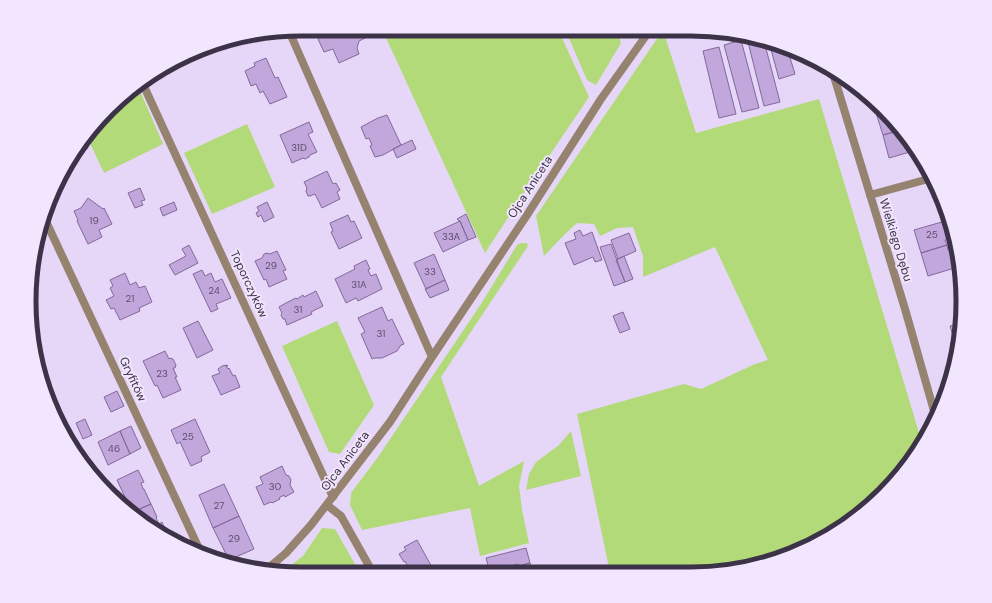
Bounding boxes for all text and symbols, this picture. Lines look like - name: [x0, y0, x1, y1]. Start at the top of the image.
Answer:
- house number: 31D: [291, 141, 307, 154]
- street label: Ojca Aniceta: [504, 153, 556, 221]
- street label: Wielkiego Dębu: [876, 197, 916, 284]
- house number: 19: [89, 214, 99, 227]
- house number: 25: [926, 228, 938, 241]
- house number: 33A: [442, 230, 460, 243]
- street label: Toporczyków: [226, 248, 272, 320]
- house number: 29: [265, 259, 277, 272]
- house number: 33: [424, 265, 436, 278]
- house number: 31A: [351, 278, 367, 291]
- house number: 24: [208, 284, 220, 297]
- house number: 21: [126, 292, 134, 305]
- house number: 31: [294, 303, 302, 316]
- house number: 31: [377, 327, 385, 340]
- street label: Gryfitów: [116, 354, 150, 404]
- house number: 23: [156, 367, 168, 380]
- street label: Ojca Aniceta: [317, 428, 373, 494]
- house number: 25: [182, 430, 194, 443]
- house number: 46: [108, 442, 120, 455]
- house number: 30: [269, 480, 282, 493]
- house number: 27: [214, 499, 224, 512]
- house number: 29: [228, 532, 240, 545]

